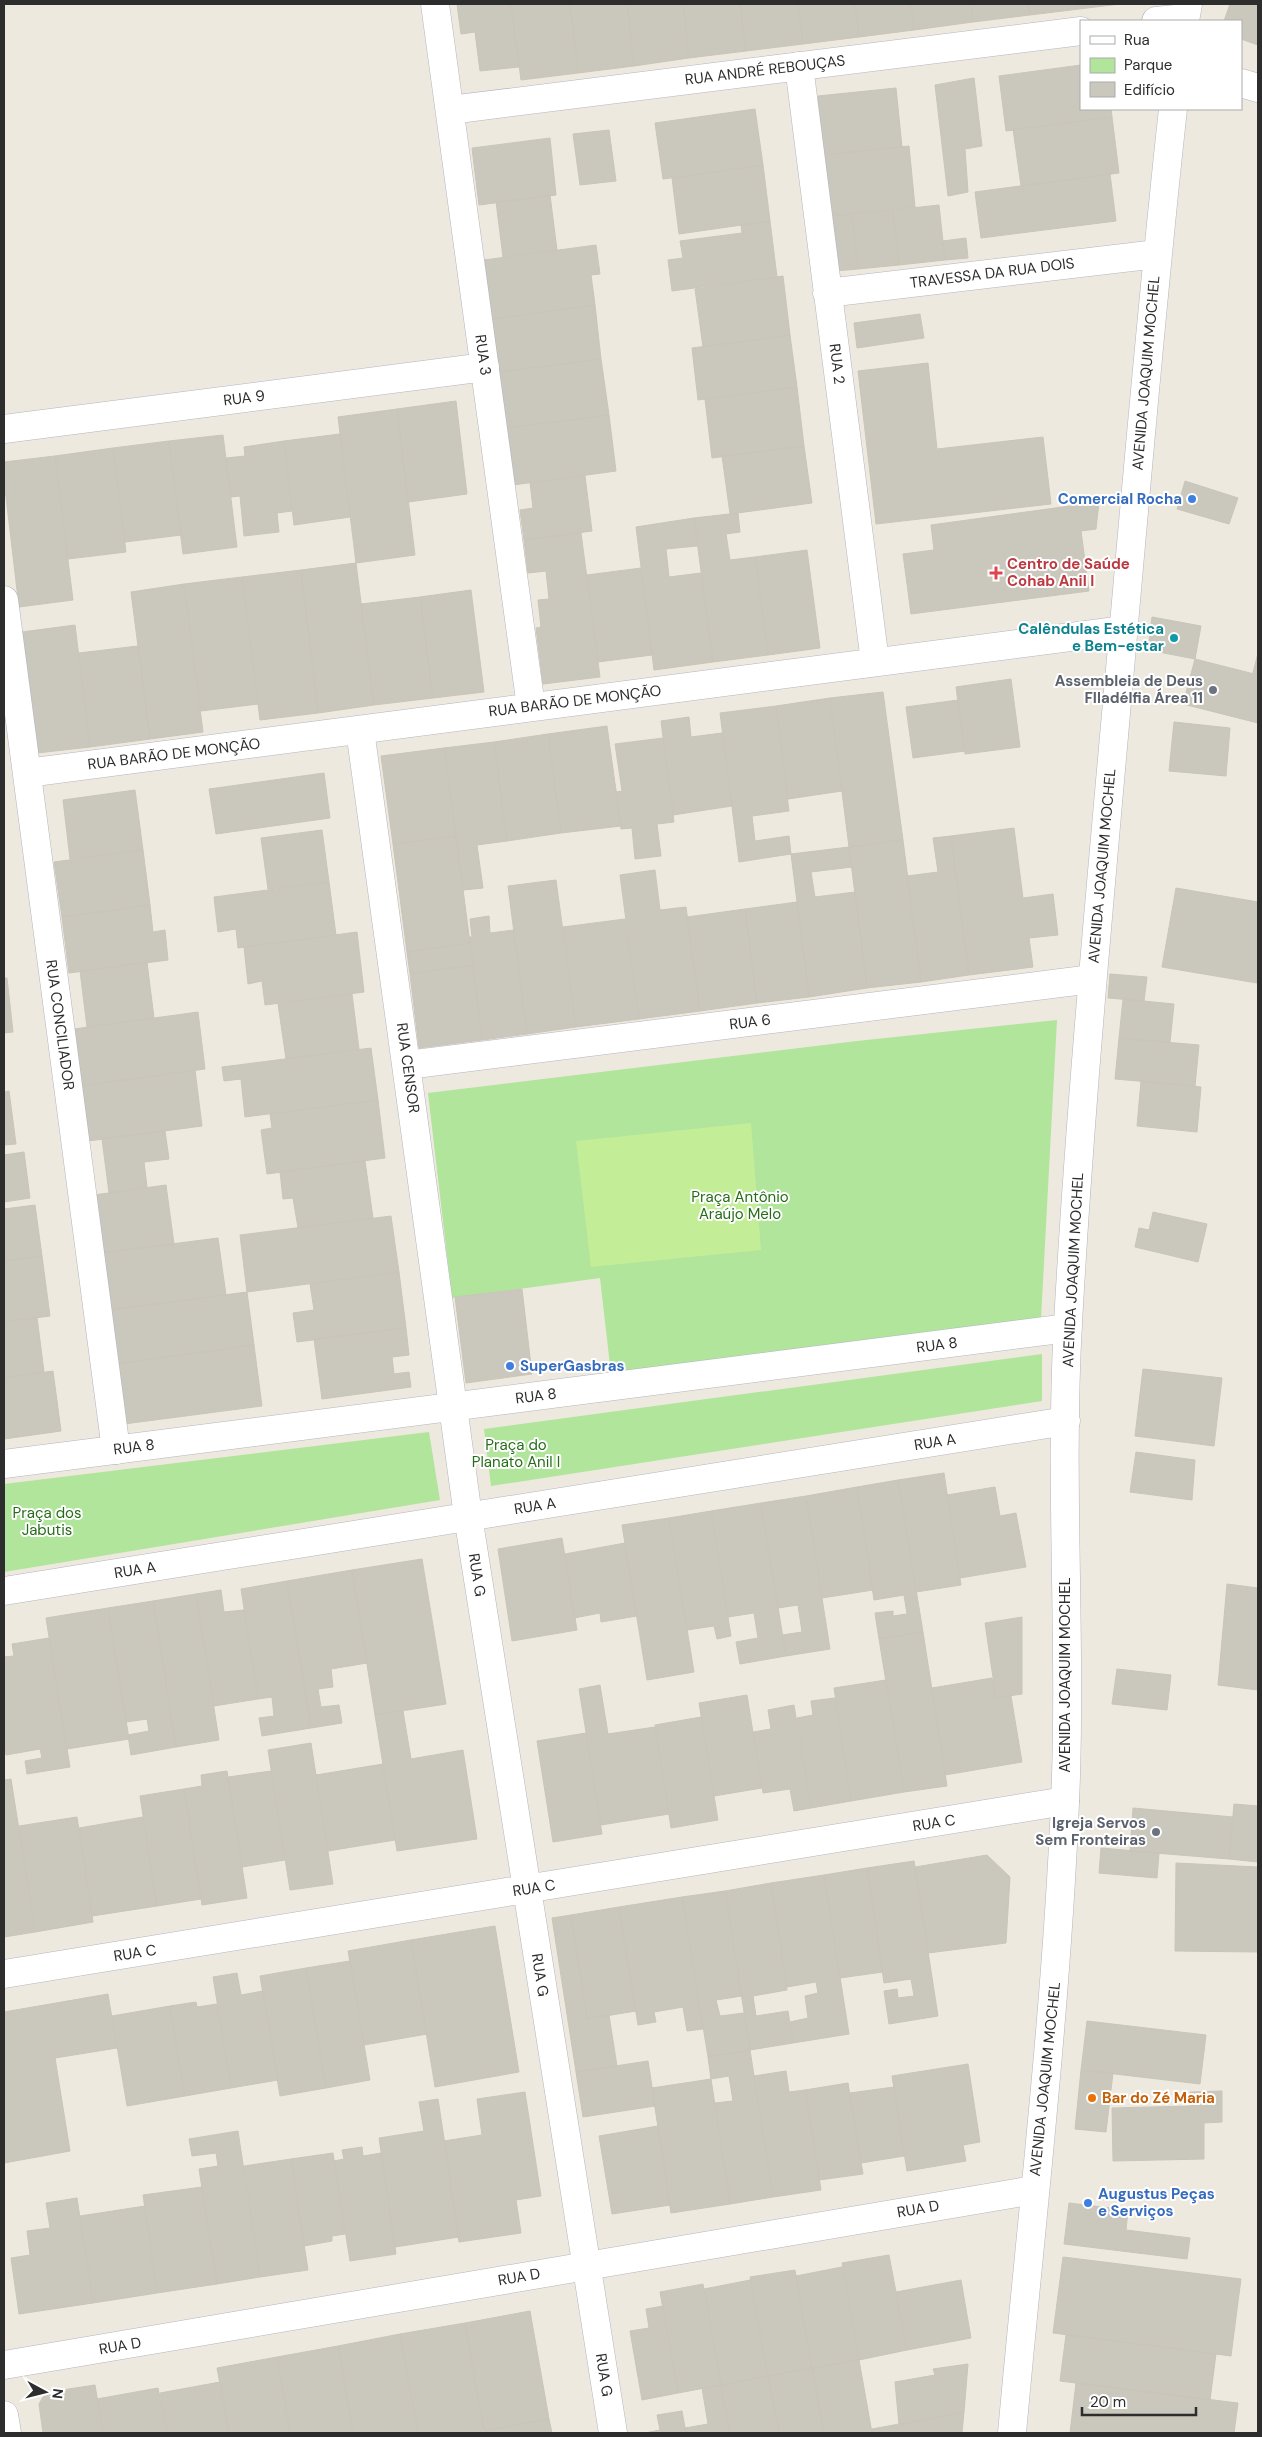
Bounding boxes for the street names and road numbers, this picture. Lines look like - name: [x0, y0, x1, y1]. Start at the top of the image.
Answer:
- street label: RUA ANDRÉ REBOUÇAS: [684, 50, 847, 90]
- street label: TRAVESSA DA RUA DOIS: [909, 253, 1076, 293]
- street label: AVENIDA JOAQUIM MOCHEL: [1128, 275, 1164, 471]
- street label: RUA 3: [470, 333, 496, 377]
- street label: RUA 2: [825, 342, 849, 386]
- street label: RUA 9: [222, 386, 266, 410]
- street label: RUA BARÃO DE MONÇÃO: [488, 680, 662, 722]
- street label: RUA BARÃO DE MONÇÃO: [87, 733, 261, 775]
- street label: AVENIDA JOAQUIM MOCHEL: [1084, 768, 1120, 964]
- street label: RUA CONCILIADOR: [41, 959, 79, 1092]
- street label: RUA 6: [728, 1010, 772, 1034]
- street label: RUA CENSOR: [392, 1022, 424, 1115]
- street label: AVENIDA JOAQUIM MOCHEL: [1058, 1172, 1088, 1368]
- street label: RUA 8: [915, 1333, 959, 1357]
- street label: RUA 8: [514, 1384, 558, 1408]
- street label: RUA A: [913, 1429, 957, 1455]
- street label: RUA 8: [112, 1435, 156, 1459]
- street label: RUA A: [513, 1493, 557, 1519]
- street label: RUA G: [464, 1552, 490, 1598]
- street label: RUA A: [113, 1557, 157, 1583]
- street label: AVENIDA JOAQUIM MOCHEL: [1055, 1577, 1075, 1773]
- street label: RUA C: [911, 1810, 957, 1836]
- street label: RUA C: [511, 1875, 557, 1901]
- street label: RUA C: [112, 1940, 158, 1966]
- street label: RUA G: [527, 1952, 553, 1998]
- street label: AVENIDA JOAQUIM MOCHEL: [1025, 1981, 1065, 2177]
- street label: RUA D: [895, 2195, 941, 2223]
- street label: RUA D: [496, 2263, 542, 2291]
- street label: RUA D: [97, 2332, 143, 2360]
- street label: RUA G: [591, 2352, 617, 2398]

